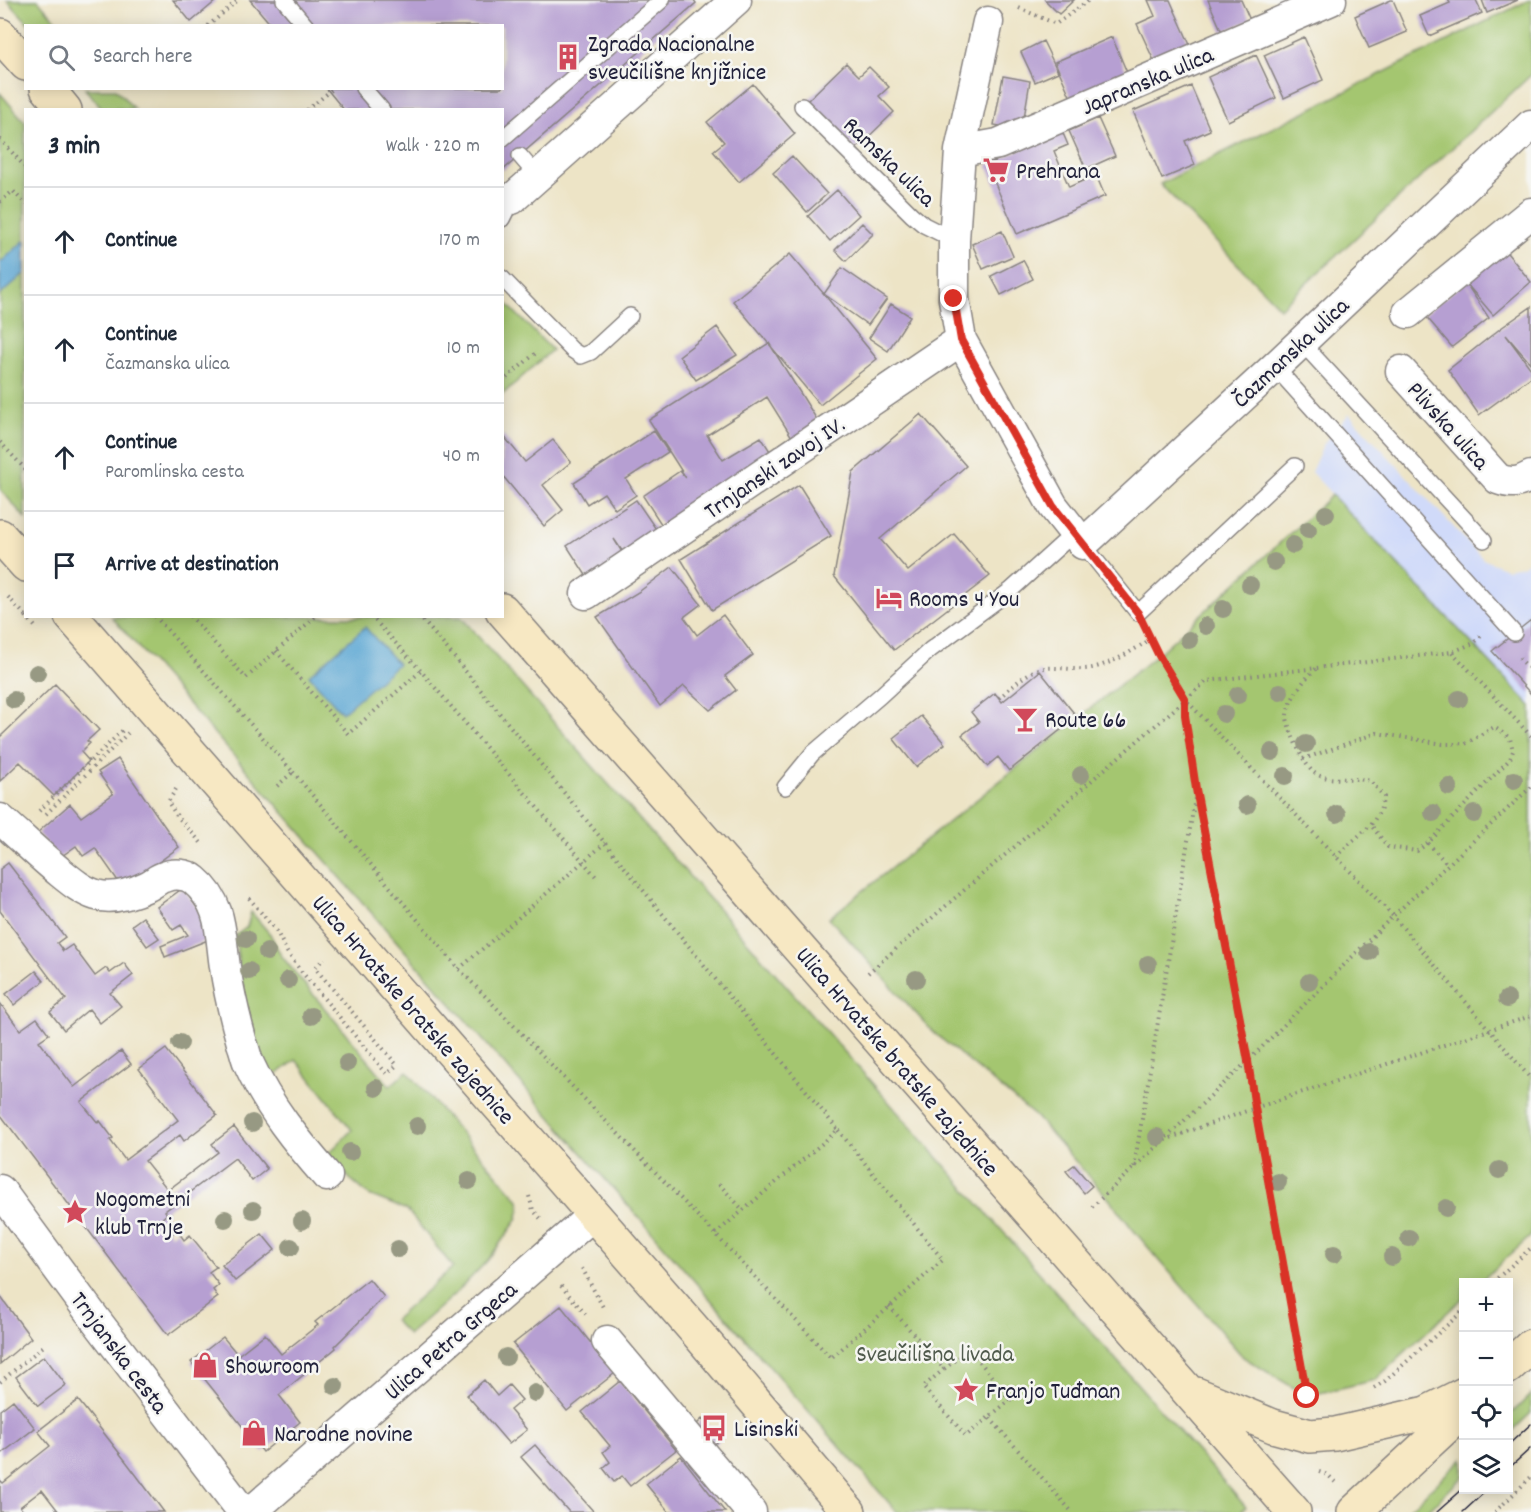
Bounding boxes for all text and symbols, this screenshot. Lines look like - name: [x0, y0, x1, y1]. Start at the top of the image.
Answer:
- search box: [24, 24, 504, 90]
- place label: Zgrada Nacionalne sveučilišne knjižnice: [588, 29, 766, 91]
- street label: Japranska ulica: [1077, 39, 1220, 126]
- icon: search: [45, 41, 78, 74]
- text: Search here: [93, 42, 192, 73]
- building icon: Zgrada Nacionalne sveučilišne knjižnice: [553, 42, 583, 72]
- street label: Ramska ulica: [834, 110, 943, 217]
- text: 3 min: [48, 129, 100, 166]
- text: Walk · 220 m: [386, 133, 480, 161]
- supermarket icon: Prehrana: [981, 155, 1011, 185]
- place label: Prehrana: [1016, 156, 1101, 190]
- icon: ahead: [48, 225, 81, 258]
- text: Continue: [105, 226, 177, 257]
- text: 170 m: [439, 227, 480, 255]
- route end: [940, 285, 966, 311]
- street label: Čazmanska ulica: [1226, 290, 1359, 417]
- text: Continue: [105, 320, 177, 351]
- icon: ahead: [48, 333, 81, 366]
- text: 10 m: [446, 335, 480, 363]
- text: Čazmanska ulica: [105, 351, 229, 379]
- street label: Plivska ulica: [1398, 375, 1496, 479]
- street label: Trnjanski zavoj IV.: [698, 410, 853, 529]
- text: Continue: [105, 428, 177, 459]
- icon: ahead: [48, 441, 81, 474]
- text: 40 m: [442, 443, 480, 471]
- text: Paromlinska cesta: [105, 459, 244, 487]
- icon: arrive: [48, 549, 81, 582]
- text: Arrive at destination: [105, 550, 279, 581]
- hotel icon: Rooms 4 You: [874, 583, 904, 613]
- place label: Rooms 4 You: [909, 584, 1019, 618]
- bar icon: Route 66: [1010, 704, 1040, 734]
- place label: Route 66: [1045, 705, 1126, 739]
- street label: Ulica Hrvatske bratske zajednice: [302, 889, 521, 1133]
- street label: Ulica Hrvatske bratske zajednice: [786, 941, 1005, 1185]
- place label: Nogometni klub Trnje: [95, 1184, 190, 1246]
- place icon: Nogometni klub Trnje: [60, 1197, 90, 1227]
- street label: Ulica Petra Grgeca: [378, 1274, 527, 1410]
- map controls: [1459, 1278, 1513, 1494]
- button: +: [1459, 1278, 1513, 1332]
- street label: Trnjanska cesta: [60, 1286, 175, 1423]
- button: −: [1459, 1332, 1513, 1386]
- park label: Sveučilišna livada: [856, 1339, 1015, 1373]
- shop icon: Showroom: [190, 1350, 220, 1380]
- place label: Showroom: [225, 1351, 319, 1385]
- place icon: Franjo Tuđman: [951, 1375, 981, 1405]
- place label: Franjo Tuđman: [986, 1376, 1120, 1410]
- route start: [1293, 1382, 1319, 1408]
- button: locate: [1459, 1386, 1513, 1440]
- bus stop icon: Lisinski: [699, 1413, 729, 1443]
- place label: Lisinski: [734, 1414, 798, 1448]
- shop icon: Narodne novine: [239, 1418, 269, 1448]
- place label: Narodne novine: [274, 1419, 413, 1453]
- button: layers: [1459, 1440, 1513, 1494]

